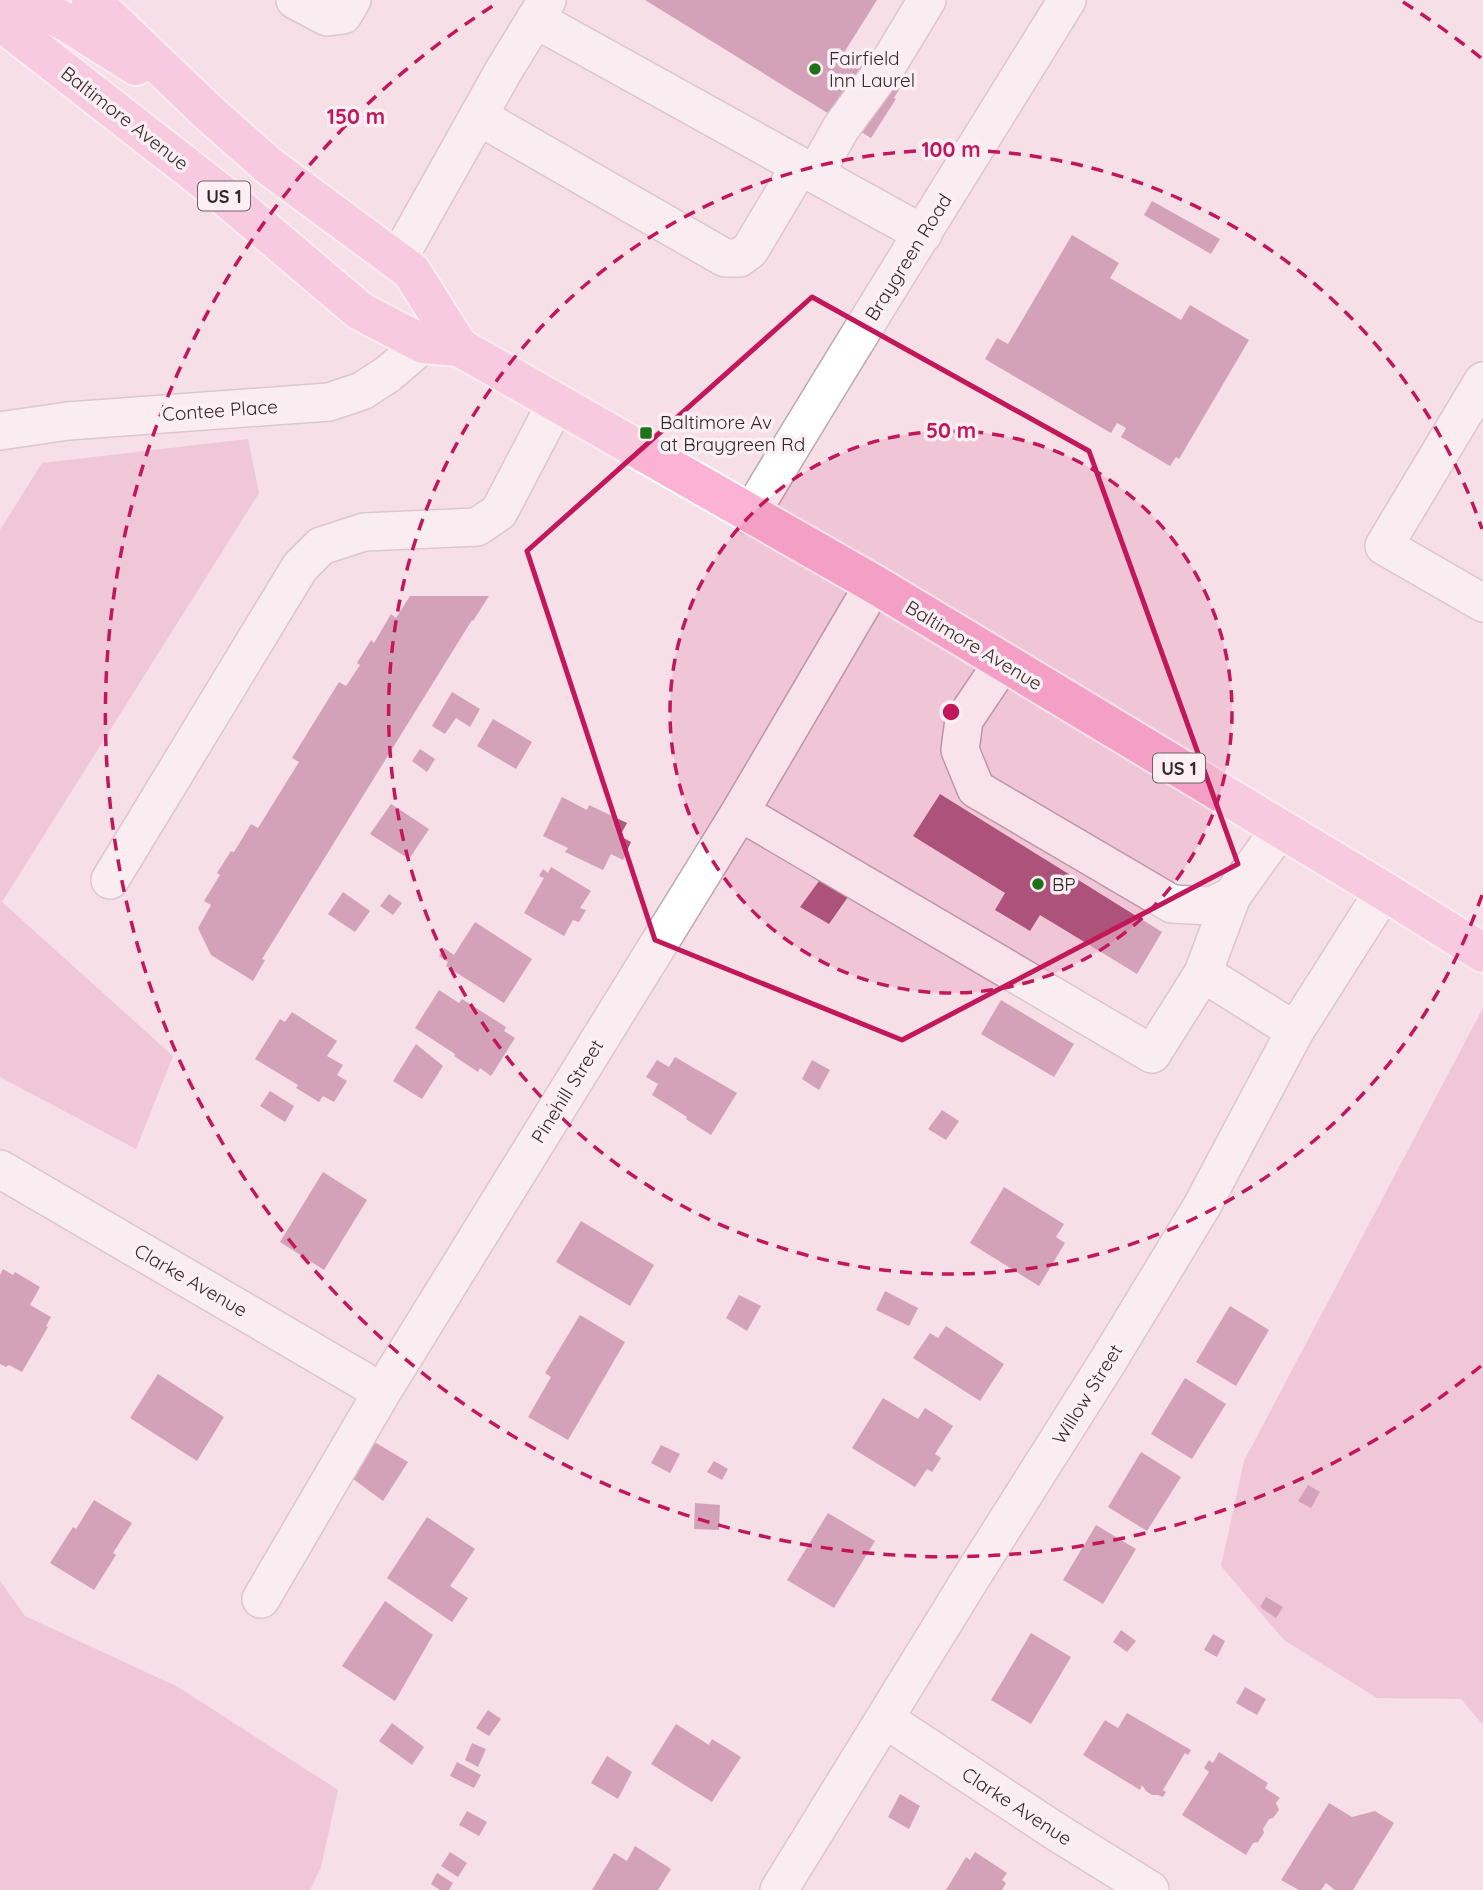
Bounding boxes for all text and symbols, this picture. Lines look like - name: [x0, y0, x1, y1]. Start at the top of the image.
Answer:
- place label: Fairfield Inn Laurel: [829, 46, 915, 92]
- street label: Baltimore Avenue: [56, 61, 194, 175]
- marker: Fairfield Inn Laurel: [807, 61, 823, 77]
- text: 150 m: [327, 103, 385, 129]
- text: 100 m: [921, 136, 981, 162]
- road number: US 1: [198, 182, 250, 210]
- street label: Braygreen Road: [859, 189, 957, 325]
- street label: Contee Place: [161, 394, 279, 426]
- place label: Baltimore Av at Braygreen Rd: [660, 410, 805, 456]
- text: 50 m: [926, 417, 976, 443]
- marker: Baltimore Av at Braygreen Rd: [638, 425, 654, 441]
- street label: Baltimore Avenue: [901, 595, 1047, 695]
- centre of rings: [939, 700, 963, 724]
- road number: US 1: [1153, 754, 1205, 782]
- place label: BP: [1052, 872, 1076, 896]
- marker: BP: [1030, 876, 1046, 892]
- street label: Pinehill Street: [526, 1035, 608, 1147]
- street label: Clarke Avenue: [130, 1238, 252, 1322]
- street label: Willow Street: [1047, 1339, 1127, 1449]
- street label: Clarke Avenue: [958, 1762, 1076, 1850]

